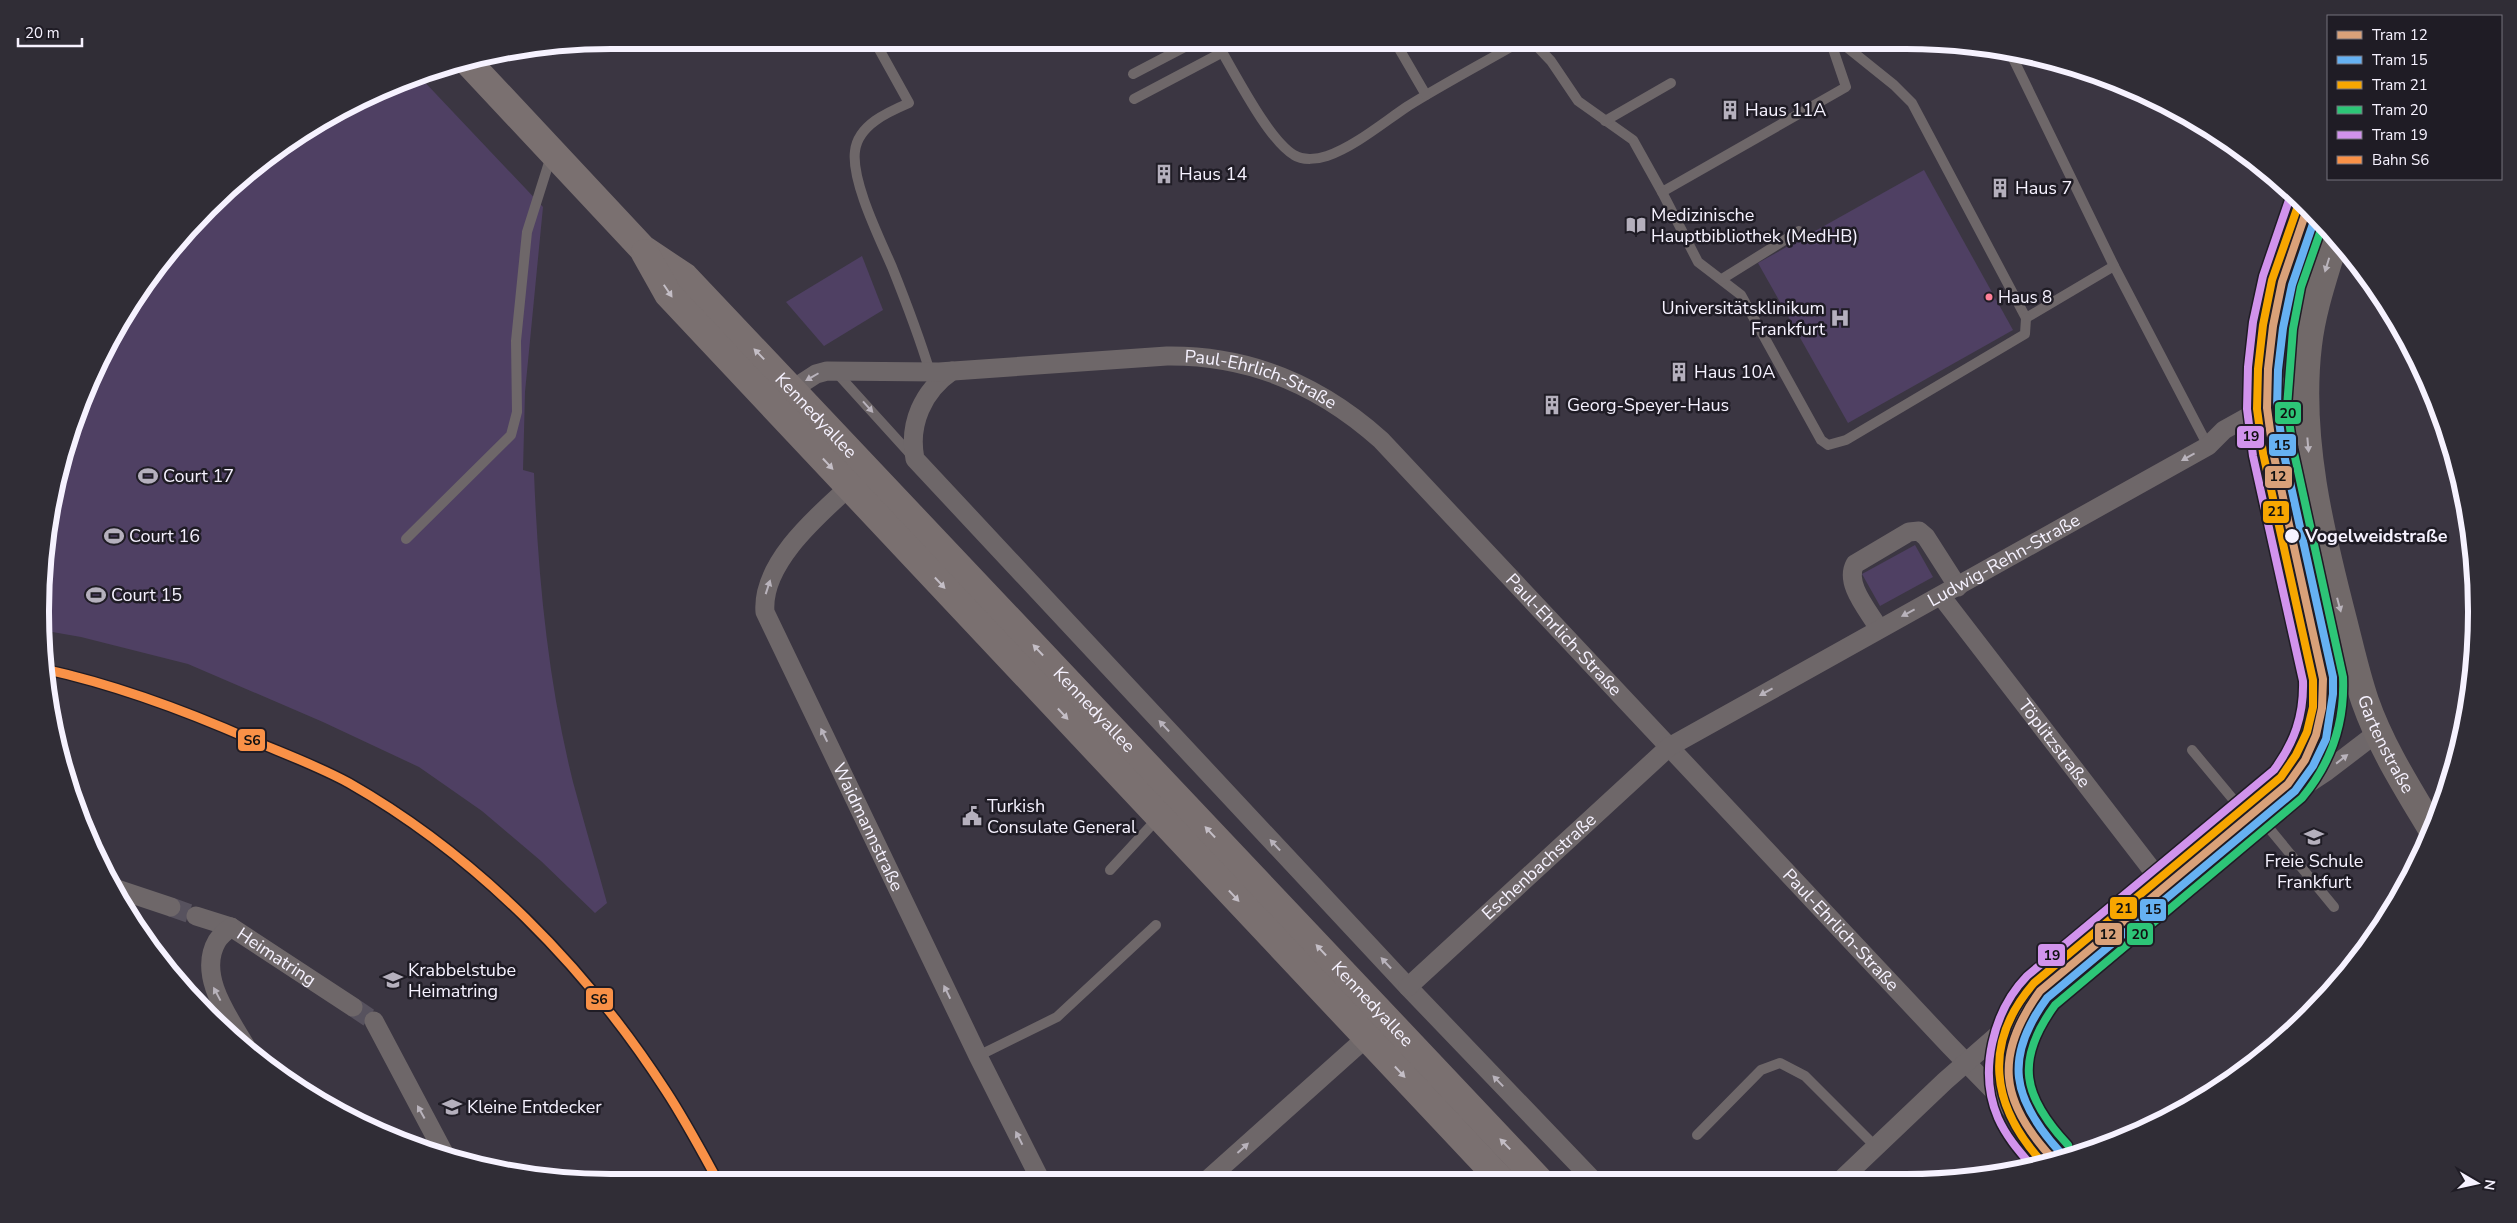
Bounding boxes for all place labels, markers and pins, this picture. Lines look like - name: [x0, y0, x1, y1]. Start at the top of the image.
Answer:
- place label: Haus 11A: [1745, 98, 1826, 122]
- building icon: Haus 11A: [1719, 99, 1741, 121]
- place label: Haus 14: [1179, 162, 1247, 186]
- building icon: Haus 14: [1153, 163, 1175, 185]
- place label: Haus 7: [2015, 176, 2072, 200]
- building icon: Haus 7: [1989, 177, 2011, 199]
- place label: Medizinische Hauptbibliothek (MedHB): [1651, 203, 1858, 248]
- library icon: Medizinische Hauptbibliothek (MedHB): [1625, 214, 1647, 236]
- place label: Haus 8: [1998, 286, 2052, 309]
- marker: Haus 8: [1984, 292, 1994, 302]
- place label: Universitätsklinikum Frankfurt: [1661, 296, 1826, 341]
- hospital icon: Universitätsklinikum Frankfurt: [1829, 307, 1851, 329]
- place label: Haus 10A: [1694, 360, 1775, 384]
- building icon: Haus 10A: [1668, 361, 1690, 383]
- place label: Georg-Speyer-Haus: [1567, 393, 1729, 417]
- building icon: Georg-Speyer-Haus: [1541, 394, 1563, 416]
- place label: Court 17: [163, 464, 234, 488]
- sports icon: Court 17: [137, 465, 159, 487]
- place label: Court 16: [129, 524, 200, 548]
- place label: Vogelweidstraße: [2304, 524, 2448, 548]
- sports icon: Court 16: [103, 525, 125, 547]
- marker: Vogelweidstraße: [2283, 527, 2301, 545]
- place label: Court 15: [111, 583, 182, 607]
- sports icon: Court 15: [85, 584, 107, 606]
- place label: Turkish Consulate General: [987, 794, 1137, 839]
- public building icon: Turkish Consulate General: [961, 805, 983, 827]
- school or university icon: Freie Schule Frankfurt: [2303, 826, 2325, 848]
- place label: Freie Schule Frankfurt: [2265, 849, 2363, 894]
- place label: Krabbelstube Heimatring: [408, 958, 516, 1003]
- school or university icon: Krabbelstube Heimatring: [382, 969, 404, 991]
- place label: Kleine Entdecker: [467, 1095, 602, 1119]
- school or university icon: Kleine Entdecker: [441, 1096, 463, 1118]

